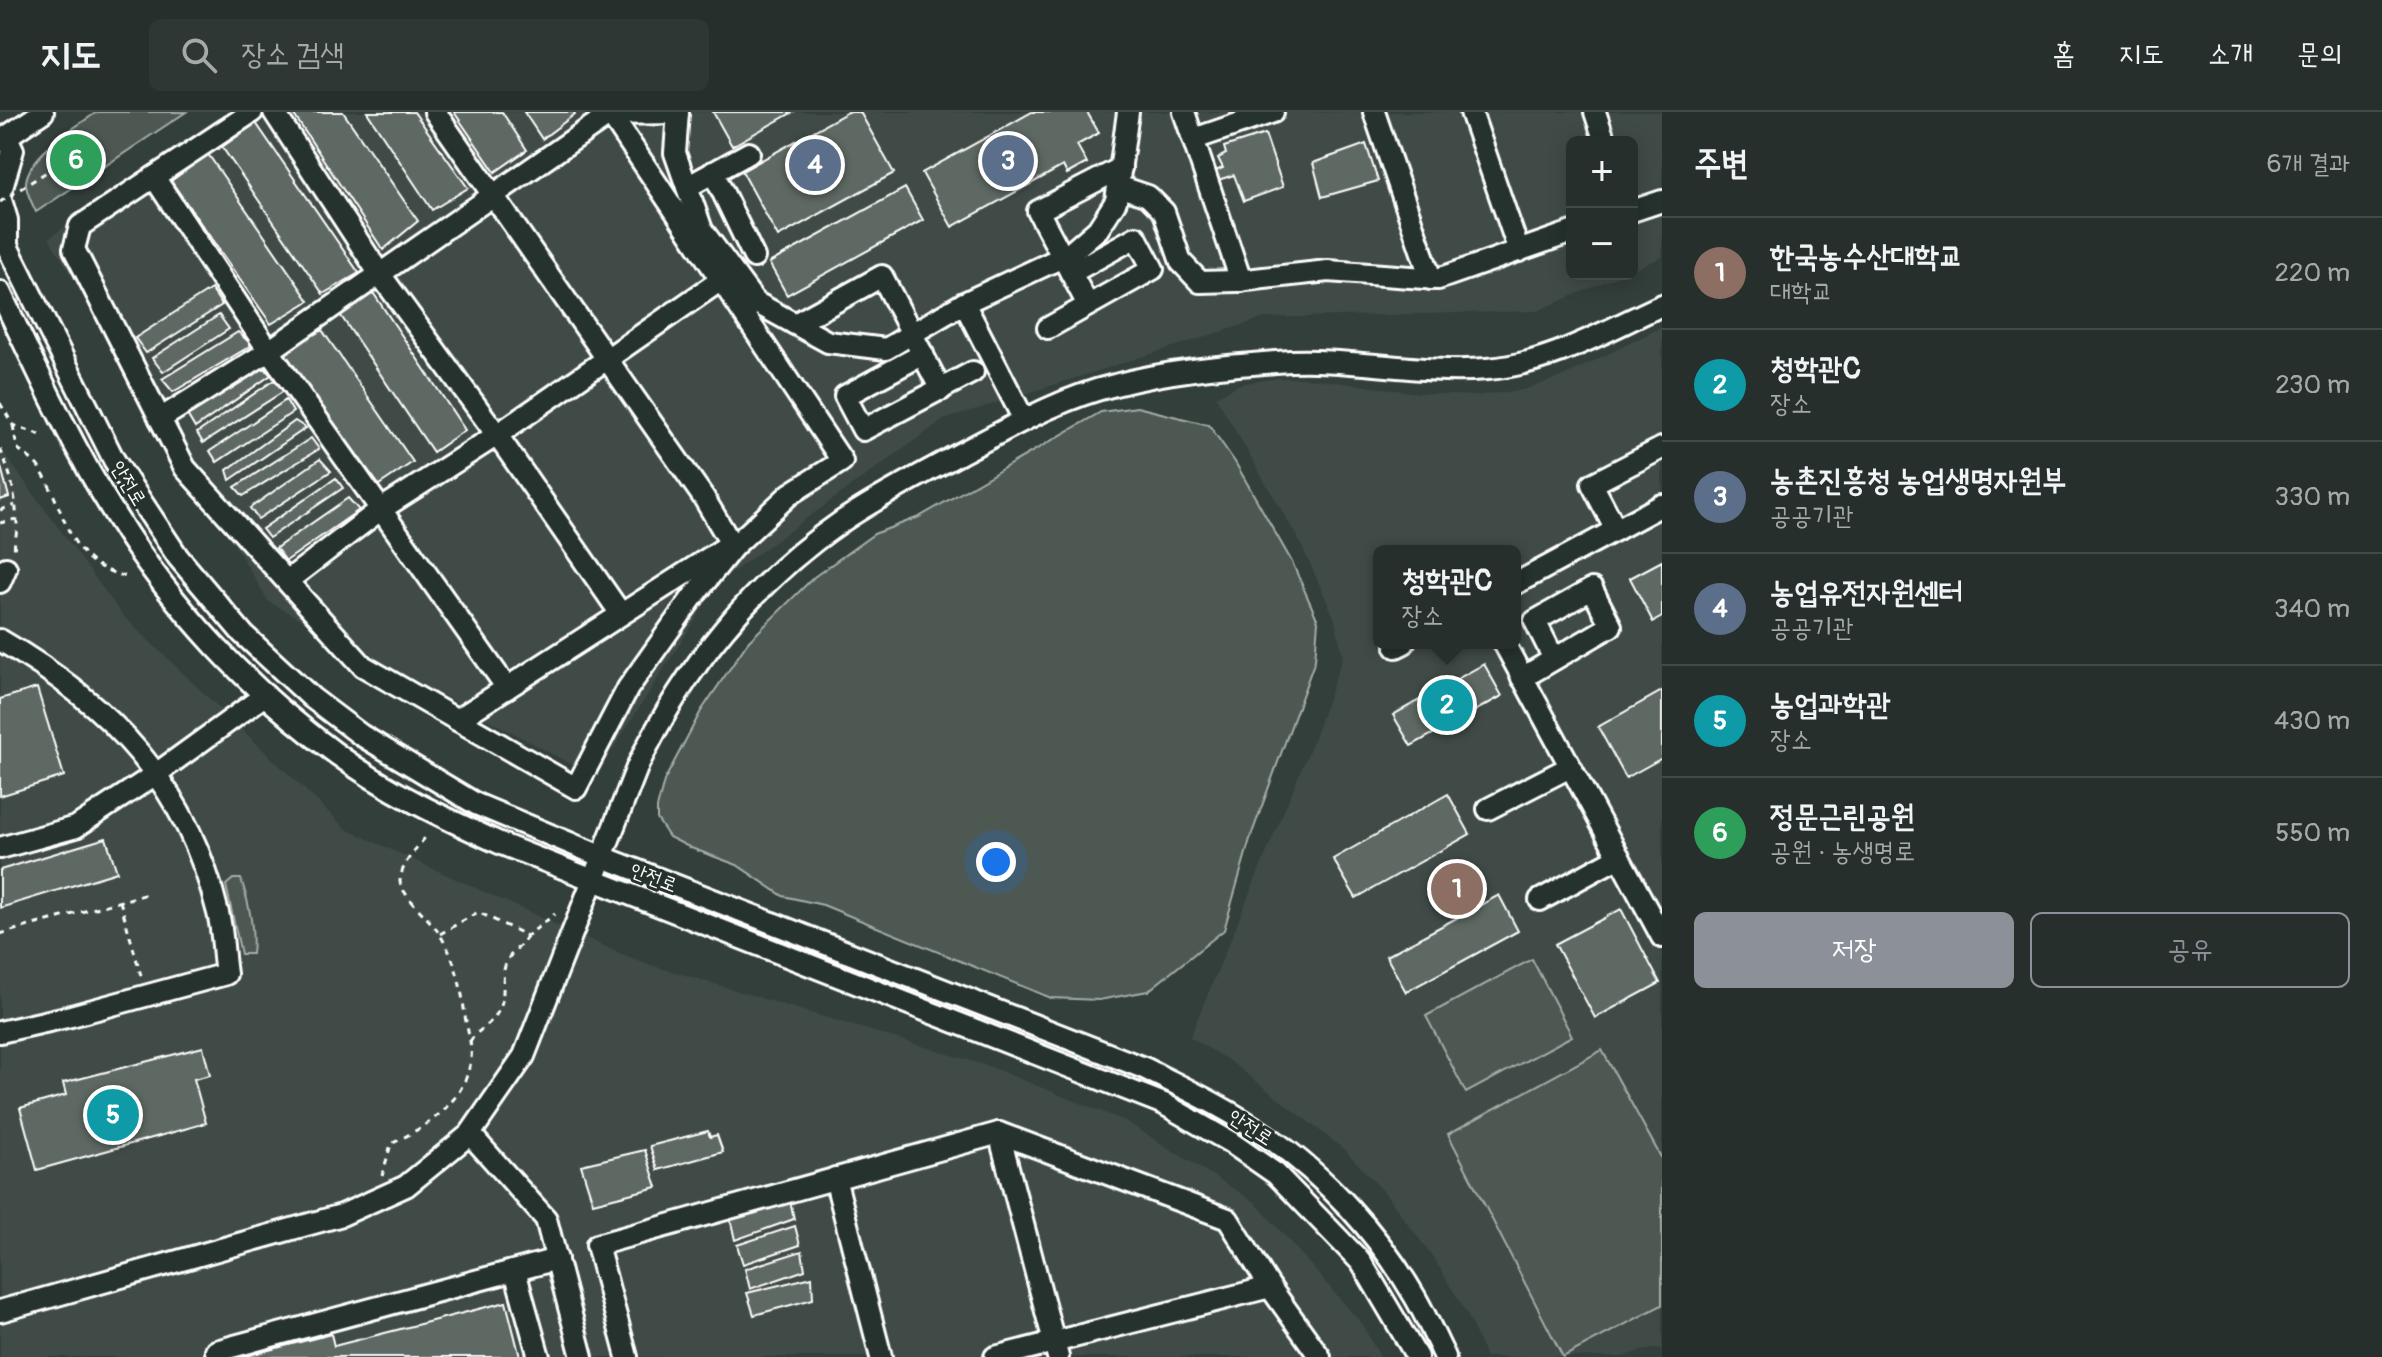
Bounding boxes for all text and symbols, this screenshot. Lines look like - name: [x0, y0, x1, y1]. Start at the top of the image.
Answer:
- search box: [149, 19, 709, 91]
- text: 지도: [40, 31, 101, 79]
- icon: search: [177, 33, 221, 77]
- text: 장소 검색: [241, 36, 344, 73]
- text: 홈: [2052, 37, 2075, 72]
- text: 지도: [2119, 37, 2164, 72]
- text: 소개: [2208, 37, 2253, 72]
- text: 문의: [2297, 37, 2342, 72]
- pin: 6: [50, 130, 102, 190]
- pin: 3: [982, 131, 1034, 191]
- pin: 4: [789, 135, 841, 195]
- map controls: [1566, 136, 1638, 280]
- button: +: [1566, 136, 1638, 208]
- text: 주변: [1694, 142, 1749, 185]
- text: 6개 결과: [2266, 148, 2350, 180]
- button: −: [1566, 208, 1638, 280]
- text: 한국농수산대학교: [1770, 238, 1963, 275]
- text: 1: [1715, 257, 1725, 289]
- text: 220 m: [2274, 257, 2350, 289]
- text: 대학교: [1770, 276, 1833, 308]
- text: 청학관C: [1770, 350, 1861, 387]
- text: 2: [1713, 369, 1727, 401]
- text: 230 m: [2275, 369, 2350, 401]
- text: 장소: [1770, 388, 1812, 420]
- street label: 안전로: [105, 456, 152, 510]
- text: 농촌진흥청 농업생명자원부: [1770, 462, 2066, 499]
- text: 3: [1713, 481, 1727, 513]
- text: 330 m: [2274, 481, 2350, 513]
- text: 공공기관: [1770, 500, 1854, 532]
- popup: [1373, 545, 1521, 649]
- text: 청학관C: [1402, 562, 1492, 599]
- text: 농업유전자원센터: [1770, 574, 1963, 611]
- text: 4: [1712, 593, 1728, 625]
- text: 340 m: [2274, 593, 2350, 625]
- text: 장소: [1402, 600, 1443, 632]
- text: 공공기관: [1770, 612, 1854, 644]
- pin: 2: [1421, 675, 1473, 735]
- text: 농업과학관: [1770, 686, 1891, 723]
- text: 5: [1713, 705, 1727, 737]
- text: 430 m: [2274, 705, 2350, 737]
- text: 장소: [1770, 724, 1812, 756]
- text: 정문근린공원: [1770, 798, 1915, 835]
- text: 6: [1712, 817, 1728, 849]
- text: 550 m: [2275, 817, 2350, 849]
- text: 공원 · 농생명로: [1770, 836, 1915, 868]
- your location: [976, 842, 1016, 882]
- street label: 안전로: [627, 857, 681, 898]
- pin: 1: [1431, 859, 1483, 919]
- button: 저장: [1694, 912, 2014, 988]
- button: 공유: [2030, 912, 2350, 988]
- pin: 5: [87, 1085, 139, 1145]
- street label: 안전로: [1224, 1104, 1278, 1151]

